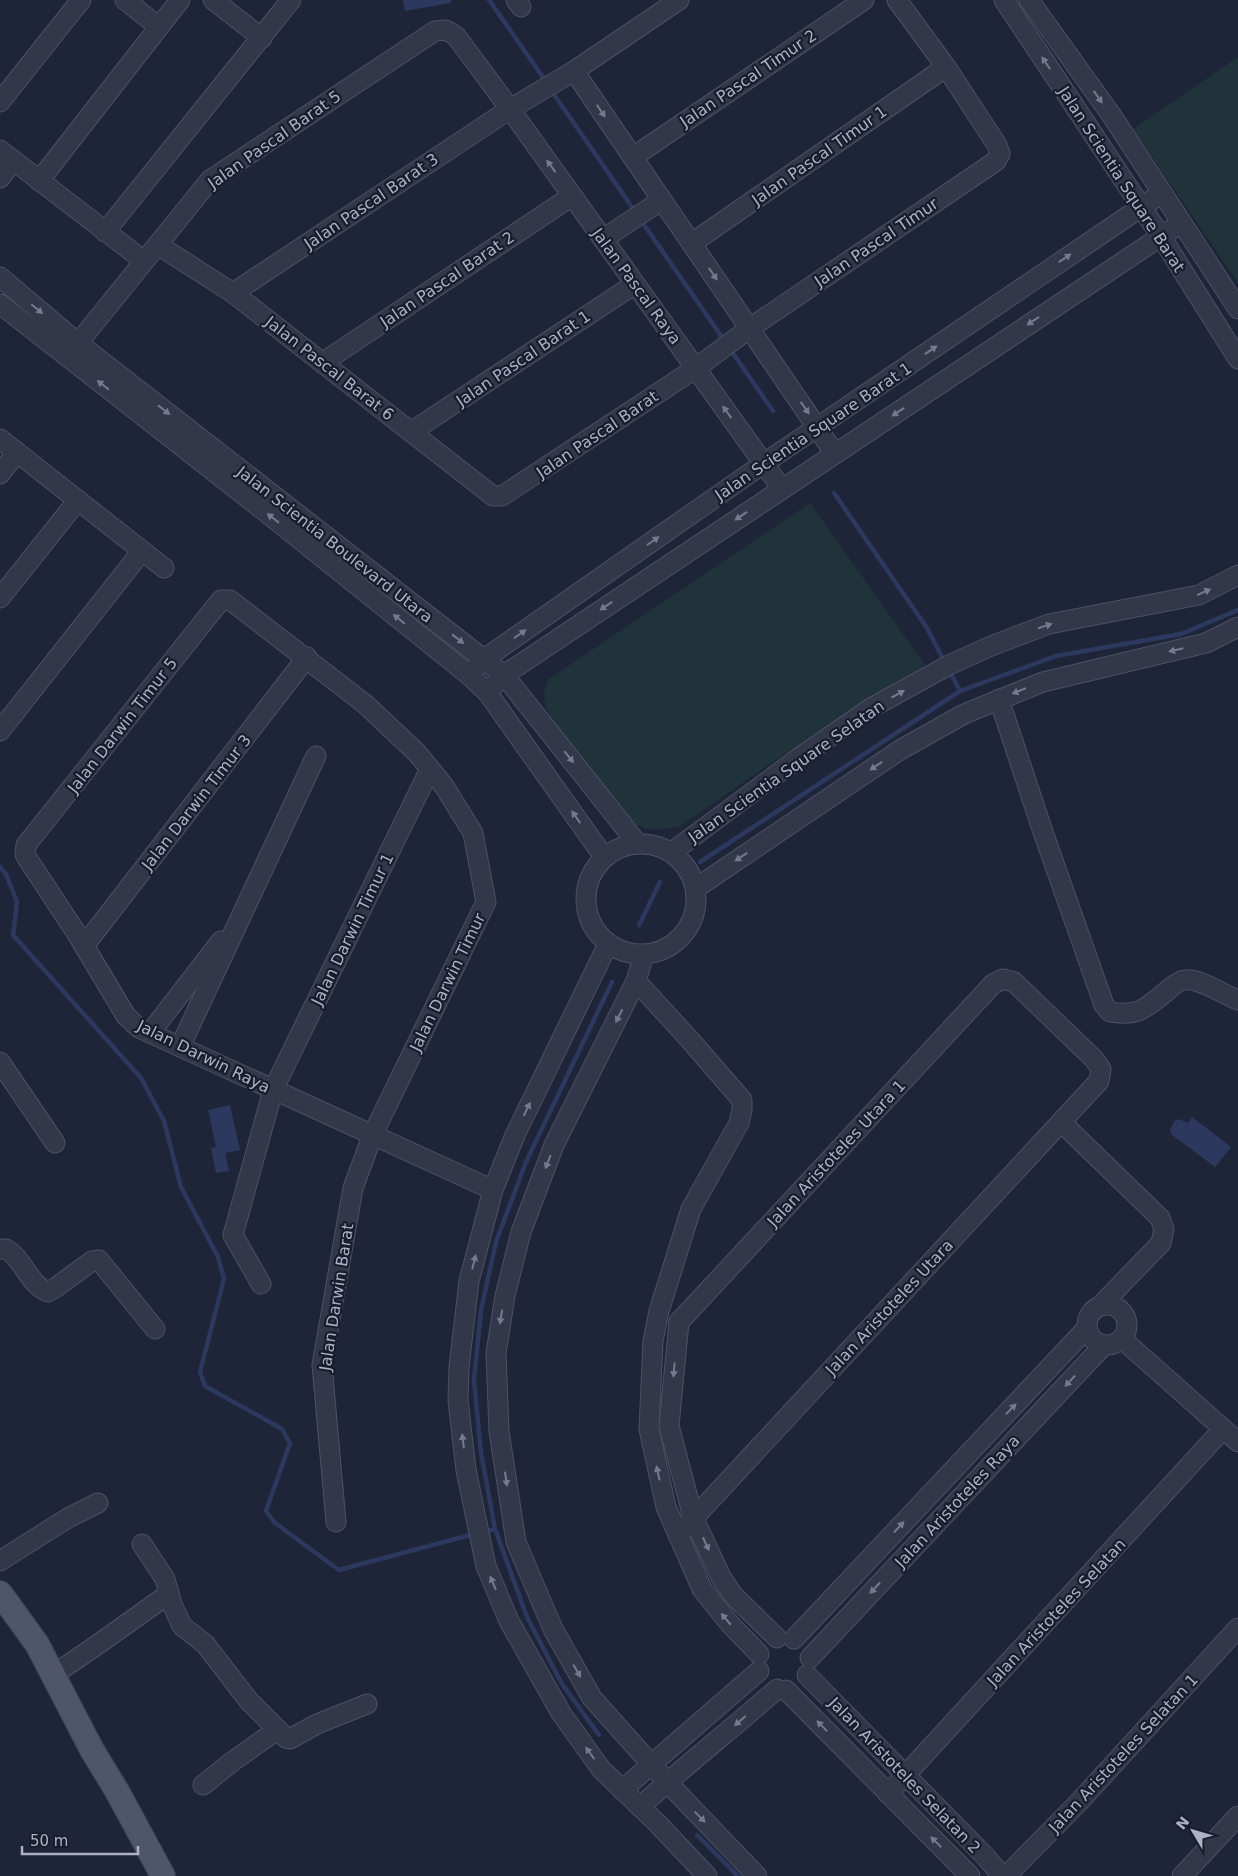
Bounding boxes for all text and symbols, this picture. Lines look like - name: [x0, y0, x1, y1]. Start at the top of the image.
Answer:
- street label: Jalan Pascal Timur 2: [676, 26, 820, 132]
- one-way arrow: [1041, 57, 1051, 70]
- street label: Jalan Scientia Square Barat: [1054, 82, 1189, 276]
- street label: Jalan Pascal Barat 5: [203, 86, 344, 193]
- one-way arrow: [1093, 90, 1103, 103]
- street label: Jalan Pascal Timur 1: [747, 102, 890, 210]
- one-way arrow: [596, 104, 606, 118]
- street label: Jalan Pascal Barat 3: [300, 149, 442, 254]
- one-way arrow: [545, 160, 556, 173]
- street label: Jalan Pascal Timur: [810, 194, 942, 291]
- street label: Jalan Pascal Raya: [587, 224, 685, 348]
- street label: Jalan Pascal Barat 2: [376, 227, 518, 332]
- one-way arrow: [1059, 253, 1072, 263]
- one-way arrow: [708, 267, 718, 280]
- one-way arrow: [31, 303, 44, 314]
- street label: Jalan Pascal Barat 1: [452, 306, 594, 411]
- street label: Jalan Pascal Barat 6: [261, 312, 398, 424]
- one-way arrow: [1026, 316, 1040, 326]
- one-way arrow: [925, 345, 938, 355]
- street label: Jalan Scientia Square Barat 1: [711, 358, 915, 505]
- one-way arrow: [97, 380, 110, 390]
- street label: Jalan Pascal Barat: [532, 387, 662, 483]
- one-way arrow: [800, 401, 810, 414]
- one-way arrow: [157, 405, 170, 416]
- one-way arrow: [722, 405, 732, 418]
- one-way arrow: [891, 407, 905, 416]
- street label: Jalan Scientia Boulevard Utara: [232, 461, 436, 627]
- one-way arrow: [735, 511, 748, 521]
- one-way arrow: [266, 512, 279, 523]
- one-way arrow: [646, 536, 660, 546]
- one-way arrow: [1197, 588, 1211, 596]
- one-way arrow: [600, 602, 613, 611]
- one-way arrow: [393, 614, 406, 625]
- one-way arrow: [1038, 622, 1053, 629]
- one-way arrow: [513, 629, 527, 639]
- one-way arrow: [451, 634, 464, 645]
- one-way arrow: [1169, 646, 1184, 654]
- street label: Jalan Darwin Timur 5: [63, 654, 181, 798]
- one-way arrow: [1011, 687, 1026, 695]
- one-way arrow: [891, 689, 904, 698]
- street label: Jalan Scientia Square Selatan: [684, 696, 888, 847]
- street label: Jalan Darwin Timur 3: [137, 731, 255, 875]
- one-way arrow: [563, 750, 574, 763]
- one-way arrow: [869, 761, 882, 771]
- one-way arrow: [571, 810, 581, 824]
- street label: Jalan Darwin Timur 1: [307, 850, 398, 1009]
- one-way arrow: [735, 852, 748, 862]
- street label: Jalan Darwin Timur: [405, 910, 489, 1055]
- one-way arrow: [614, 1009, 622, 1023]
- street label: Jalan Darwin Raya: [133, 1016, 273, 1097]
- street label: Jalan Aristoteles Utara 1: [763, 1076, 909, 1231]
- one-way arrow: [523, 1102, 531, 1116]
- one-way arrow: [544, 1155, 552, 1170]
- street label: Jalan Darwin Barat: [315, 1222, 358, 1373]
- street label: Jalan Aristoteles Utara: [821, 1236, 957, 1380]
- one-way arrow: [470, 1255, 478, 1270]
- one-way arrow: [497, 1310, 505, 1326]
- one-way arrow: [670, 1362, 678, 1378]
- one-way arrow: [1064, 1374, 1076, 1386]
- one-way arrow: [1005, 1403, 1017, 1415]
- street label: Jalan Aristoteles Raya: [890, 1431, 1024, 1572]
- one-way arrow: [459, 1432, 467, 1448]
- one-way arrow: [654, 1465, 662, 1481]
- one-way arrow: [502, 1471, 510, 1487]
- one-way arrow: [893, 1521, 905, 1533]
- street label: Jalan Aristoteles Selatan: [982, 1535, 1130, 1691]
- one-way arrow: [702, 1537, 710, 1551]
- one-way arrow: [489, 1576, 497, 1590]
- one-way arrow: [869, 1582, 881, 1594]
- one-way arrow: [720, 1612, 731, 1625]
- one-way arrow: [573, 1665, 582, 1678]
- street label: Jalan Aristoteles Selatan 1: [1044, 1670, 1202, 1837]
- street label: Jalan Aristoteles Selatan 2: [824, 1693, 984, 1857]
- one-way arrow: [735, 1715, 747, 1727]
- one-way arrow: [816, 1720, 828, 1732]
- one-way arrow: [585, 1747, 595, 1760]
- north arrow: [1168, 1806, 1218, 1856]
- one-way arrow: [694, 1811, 706, 1823]
- text: N: [1173, 1813, 1193, 1833]
- scale bar: [22, 1824, 139, 1856]
- text: 50 m: [30, 1832, 68, 1850]
- one-way arrow: [930, 1836, 942, 1848]

